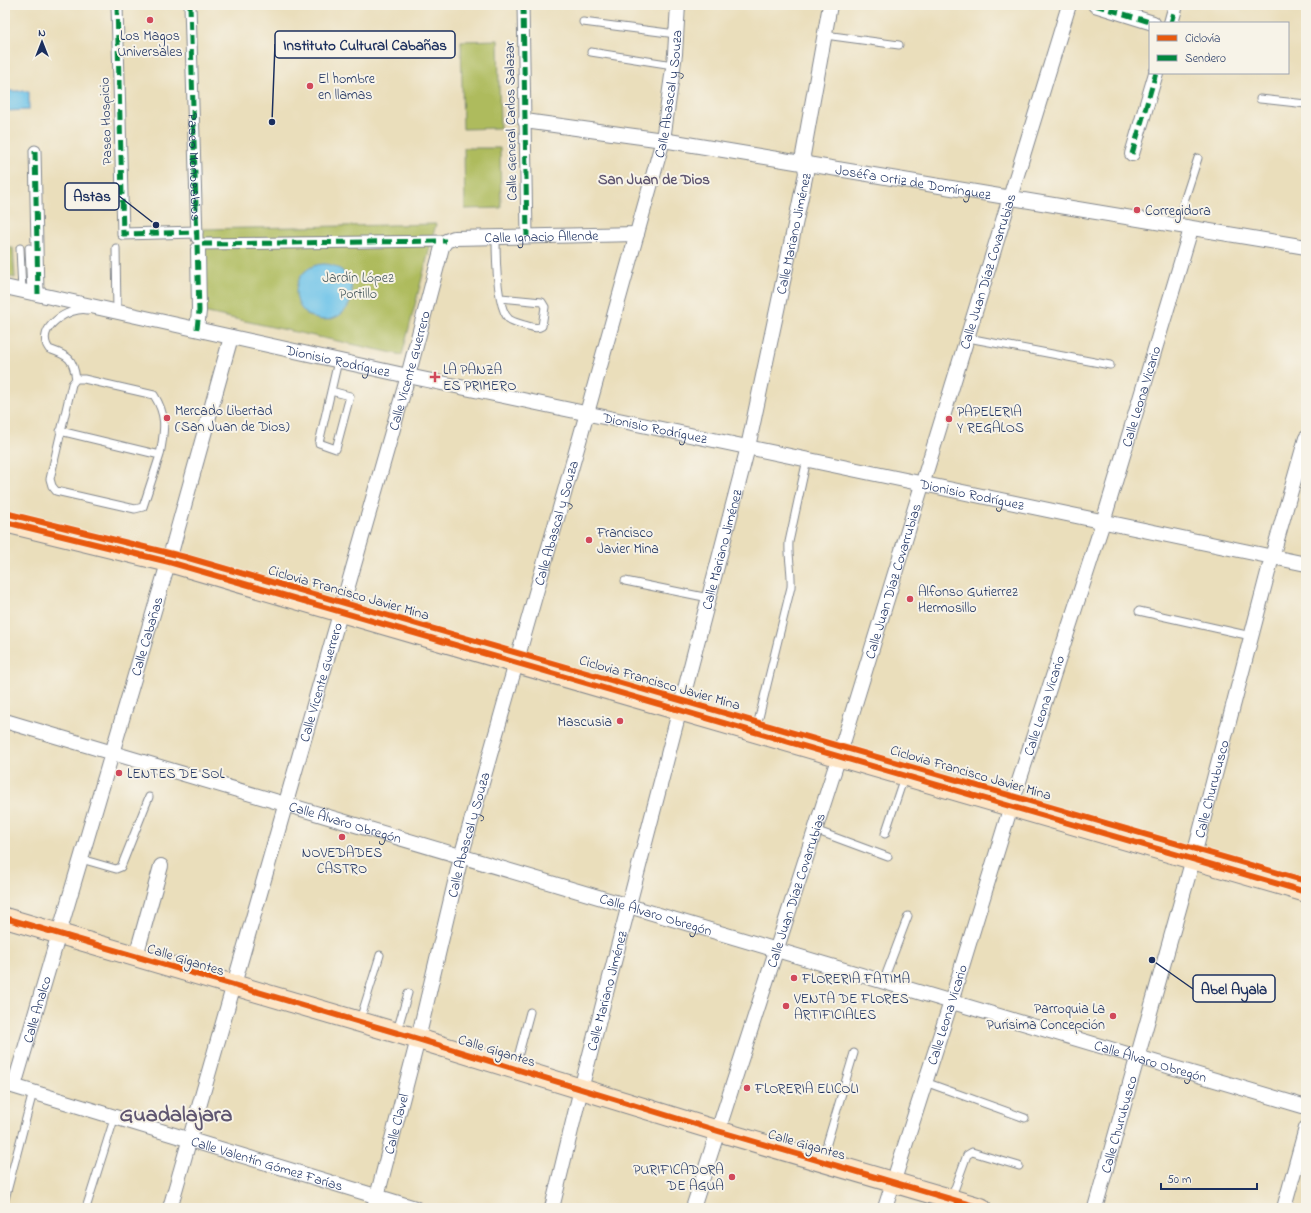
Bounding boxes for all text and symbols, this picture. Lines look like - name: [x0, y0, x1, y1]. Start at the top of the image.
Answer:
- marker: Los Magos Universales: [145, 15, 155, 25]
- north arrow: [22, 22, 62, 62]
- legend: [1149, 22, 1289, 74]
- text: N: [38, 25, 46, 41]
- place label: Los Magos Universales: [117, 26, 183, 63]
- street label: Calle Abascal y Souza: [649, 29, 688, 161]
- text: Ciclovía: [1185, 30, 1221, 48]
- callout: Instituto Cultural Cabañas: [275, 31, 455, 58]
- text: Instituto Cultural Cabañas: [283, 35, 447, 57]
- street label: Calle General Carlos Salazar: [500, 40, 523, 201]
- text: Sendero: [1185, 50, 1226, 68]
- place label: El hombre en llamas: [318, 69, 376, 106]
- street label: Paseo Hospicio: [94, 77, 119, 165]
- marker: El hombre en llamas: [305, 81, 315, 91]
- street label: Paseo Monosabios: [181, 113, 205, 221]
- street label: Joséfa Ortiz de Domínguez: [834, 160, 992, 206]
- district label: San Juan de Dios: [598, 169, 710, 191]
- street label: Calle Mariano Jiménez: [772, 171, 818, 296]
- callout: Astas: [65, 183, 119, 210]
- text: Astas: [73, 186, 111, 208]
- street label: Calle Juan Díaz Covarrubias: [955, 191, 1023, 352]
- place label: Corregidora: [1145, 201, 1211, 223]
- marker: Corregidora: [1132, 205, 1142, 215]
- street label: Calle Ignacio Allende: [484, 226, 599, 250]
- park label: Jardín López Portillo: [322, 268, 394, 305]
- street label: Calle Vicente Guerrero: [384, 309, 437, 433]
- street label: Dionisio Rodríguez: [283, 340, 392, 384]
- street label: Calle Leona Vicario: [1117, 344, 1167, 450]
- place label: LA PANZA ES PRIMERO: [443, 360, 516, 397]
- marker: LA PANZA ES PRIMERO: [430, 372, 440, 382]
- place label: Mercado Libertad (San Juan de Dios): [175, 401, 290, 438]
- place label: PAPELERIA Y REGALOS: [957, 402, 1024, 439]
- street label: Dionisio Rodríguez: [600, 408, 709, 450]
- marker: Mercado Libertad (San Juan de Dios): [162, 413, 172, 423]
- marker: PAPELERIA Y REGALOS: [944, 414, 954, 424]
- street label: Calle Abascal y Souza: [530, 458, 585, 588]
- street label: Dionisio Rodríguez: [917, 474, 1026, 517]
- street label: Calle Mariano Jiménez: [697, 487, 749, 612]
- street label: Calle Juan Díaz Covarrubias: [860, 501, 928, 662]
- place label: Francisco Javier Mina: [596, 523, 659, 560]
- marker: Francisco Javier Mina: [584, 535, 594, 545]
- street label: Ciclovia Francisco Javier Mina: [266, 560, 432, 626]
- place label: Alfonso Gutierrez Hermosillo: [918, 582, 1018, 619]
- street label: Calle Cabañas: [126, 594, 170, 679]
- marker: Alfonso Gutierrez Hermosillo: [905, 594, 915, 604]
- street label: Calle Vicente Guerrero: [295, 620, 349, 745]
- street label: Ciclovia Francisco Javier Mina: [577, 650, 743, 716]
- street label: Calle Leona Vicario: [1019, 653, 1071, 759]
- place label: Mascusia: [557, 712, 612, 733]
- marker: Mascusia: [615, 716, 625, 726]
- street label: Calle Churubusco: [1190, 738, 1236, 840]
- street label: Ciclovia Francisco Javier Mina: [888, 740, 1054, 806]
- place label: LENTES DE SOL: [127, 764, 226, 785]
- marker: LENTES DE SOL: [114, 768, 124, 778]
- street label: Calle Abascal y Souza: [443, 770, 497, 900]
- street label: Calle Álvaro Obregón: [286, 797, 404, 850]
- street label: Calle Juan Díaz Covarrubias: [762, 811, 832, 971]
- marker: NOVEDADES CASTRO: [337, 832, 347, 842]
- place label: NOVEDADES CASTRO: [302, 843, 382, 880]
- street label: Calle Álvaro Obregón: [597, 889, 714, 942]
- street label: Calle Mariano Jiménez: [582, 929, 634, 1054]
- street label: Calle Gigantes: [144, 939, 227, 983]
- street label: Calle Leona Vicario: [922, 962, 974, 1068]
- place label: FLORERIA FATIMA: [801, 969, 910, 990]
- marker: FLORERIA FATIMA: [789, 973, 799, 983]
- street label: Calle Analco: [18, 974, 58, 1046]
- callout: Abel Ayala: [1193, 975, 1275, 1002]
- text: Abel Ayala: [1201, 979, 1267, 1003]
- place label: VENTA DE FLORES ARTIFICIALES: [793, 989, 909, 1026]
- place label: Parroquia La Purísima Concepción: [986, 999, 1105, 1036]
- marker: VENTA DE FLORES ARTIFICIALES: [781, 1001, 791, 1011]
- marker: Parroquia La Purísima Concepción: [1108, 1011, 1118, 1021]
- street label: Calle Gigantes: [455, 1030, 538, 1074]
- street label: Calle Álvaro Obregón: [1091, 1036, 1209, 1089]
- street label: Calle Churubusco: [1096, 1073, 1144, 1176]
- place label: FLORERIA ELICOLI: [754, 1079, 859, 1100]
- marker: FLORERIA ELICOLI: [742, 1083, 752, 1093]
- street label: Calle Clavel: [379, 1092, 415, 1157]
- district label: Guadalajara: [120, 1100, 233, 1132]
- street label: Calle Gigantes: [765, 1124, 848, 1168]
- street label: Calle Valentín Gómez Farías: [188, 1132, 345, 1198]
- place label: PURIFICADORA DE AGUA: [633, 1160, 724, 1197]
- scale bar: [1161, 1165, 1257, 1191]
- text: 50 m: [1167, 1171, 1191, 1189]
- marker: PURIFICADORA DE AGUA: [727, 1172, 737, 1182]

